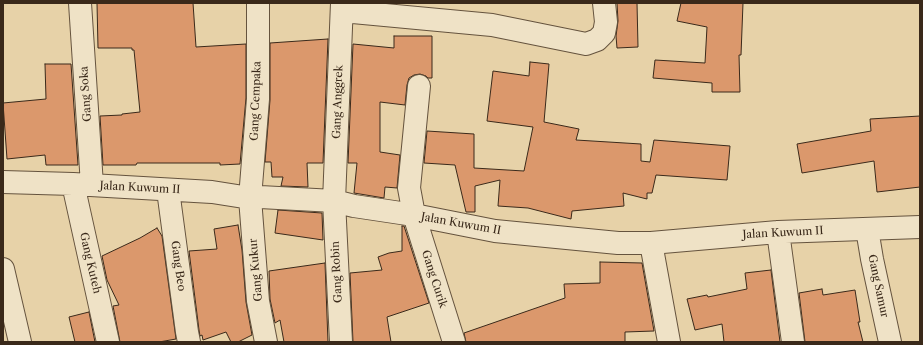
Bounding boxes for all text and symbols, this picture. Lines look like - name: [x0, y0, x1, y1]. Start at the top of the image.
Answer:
- street label: Gang Cempaka: [248, 61, 264, 141]
- street label: Gang Anggrek: [330, 65, 346, 139]
- street label: Gang Soka: [77, 66, 95, 122]
- street label: Jalan Kuwum II: [99, 179, 181, 197]
- street label: Jalan Kuwum II: [420, 210, 502, 238]
- street label: Jalan Kuwum II: [742, 224, 824, 242]
- street label: Gang Kuteh: [77, 231, 103, 295]
- street label: Gang Kukur: [247, 238, 265, 302]
- street label: Gang Beo: [168, 240, 188, 292]
- street label: Gang Robin: [329, 241, 345, 303]
- street label: Gang Curik: [418, 248, 450, 310]
- street label: Gang Samur: [865, 253, 891, 319]

